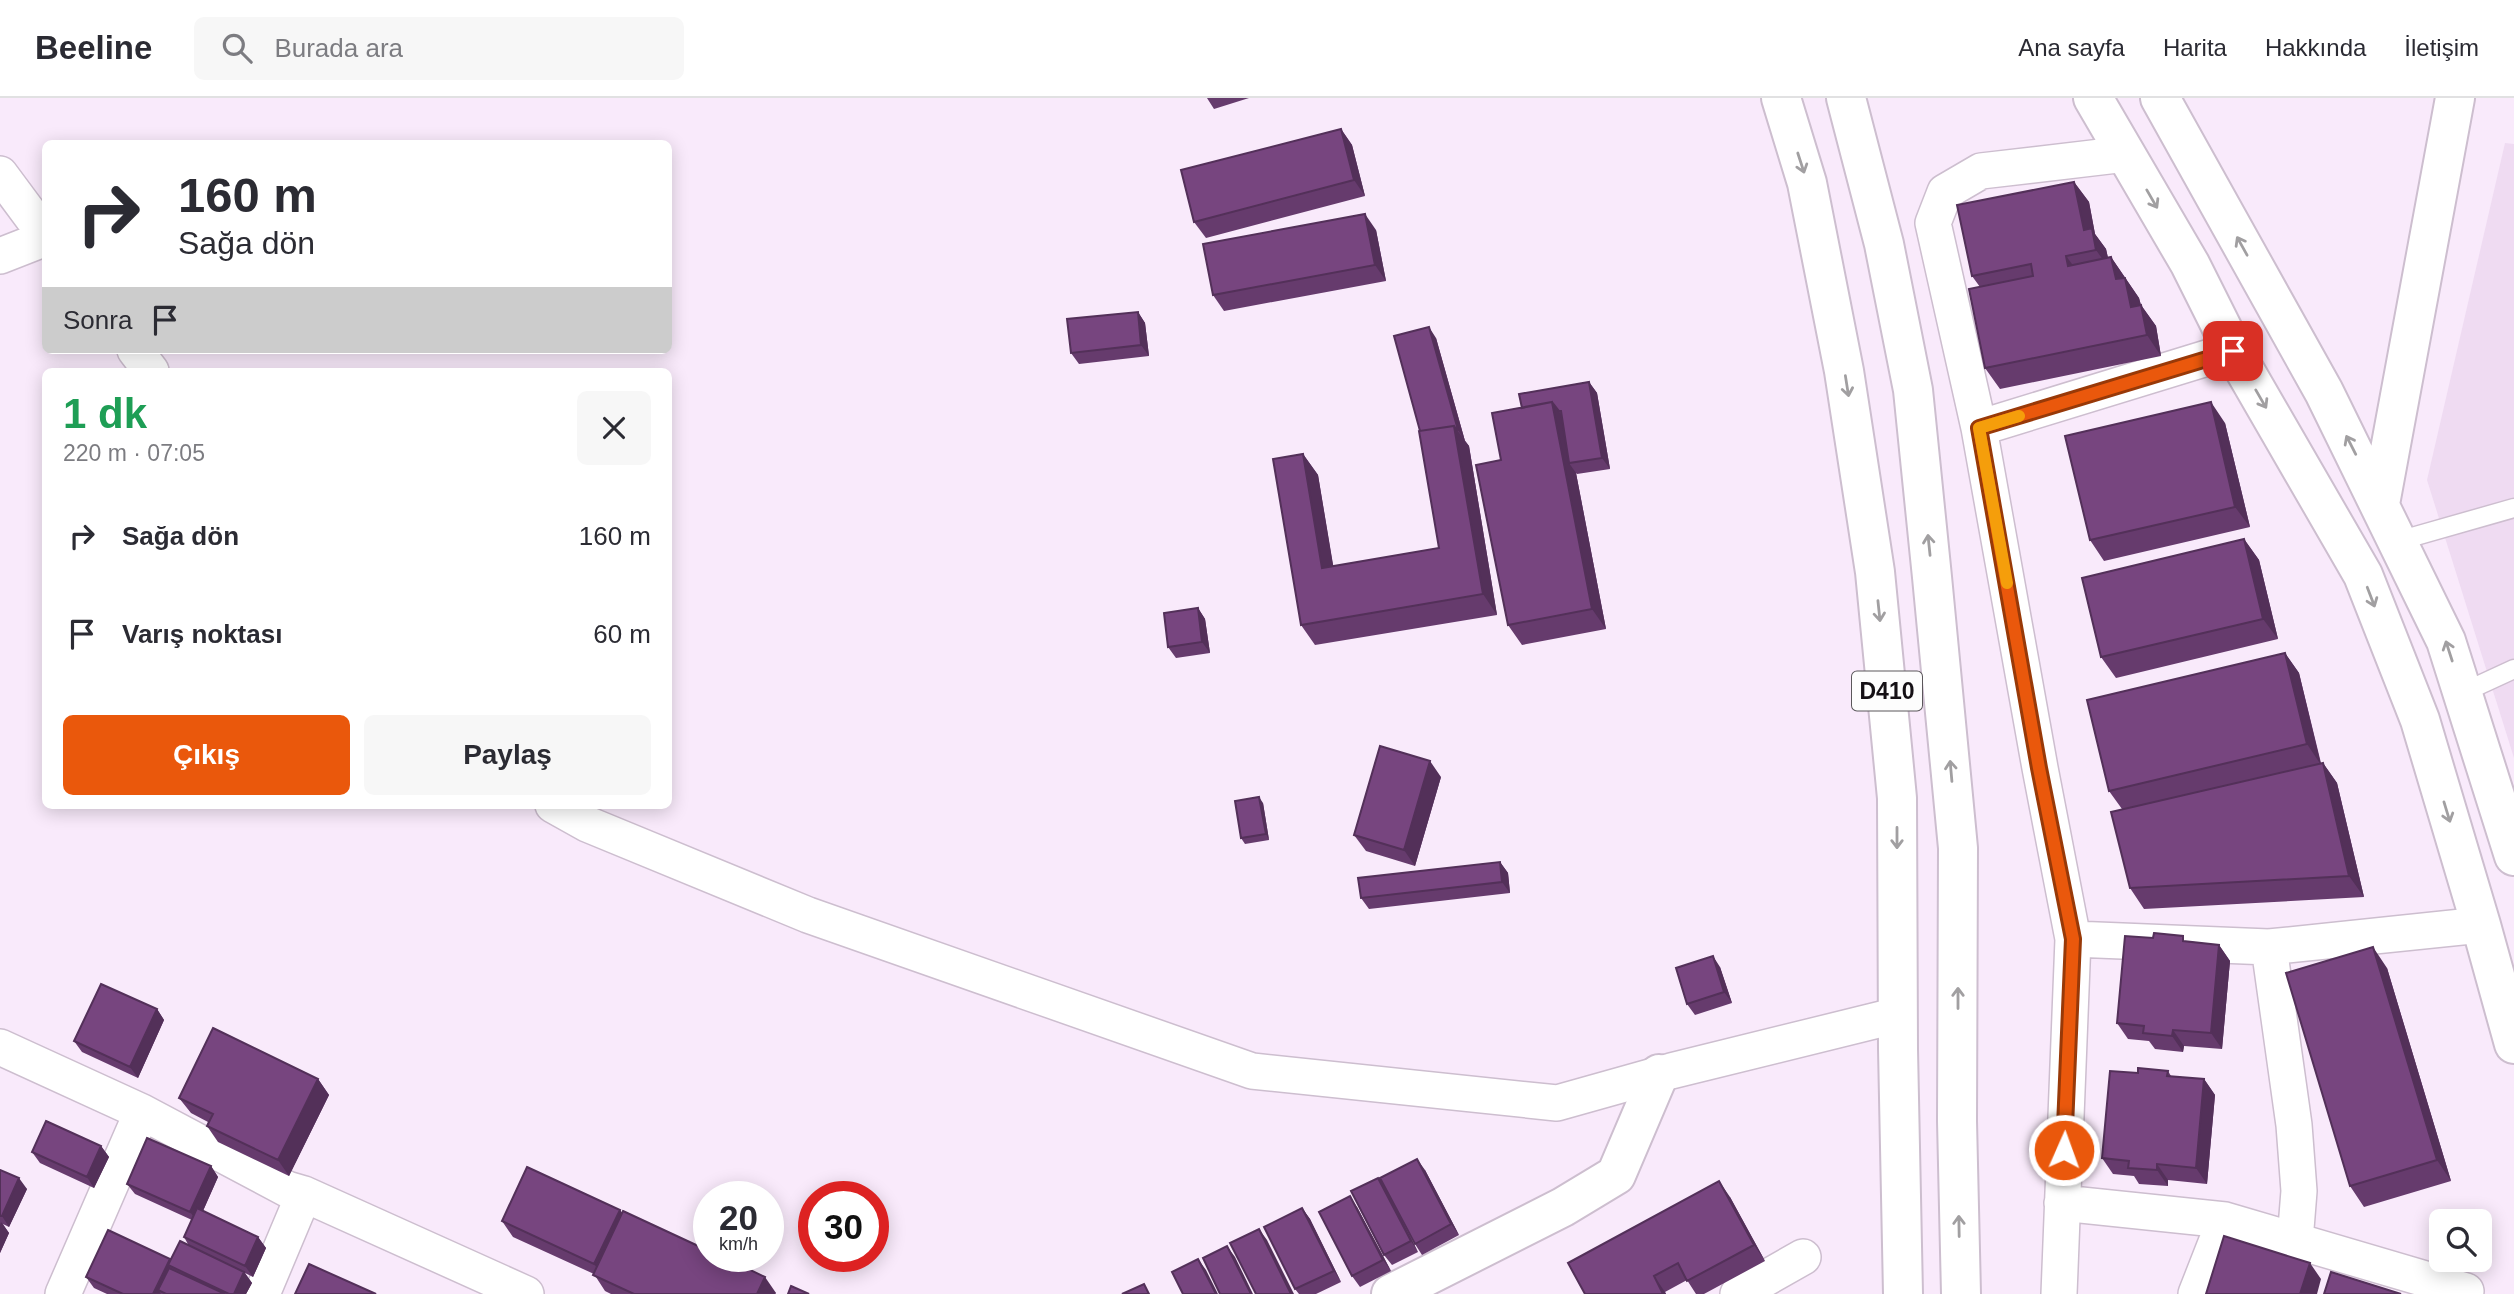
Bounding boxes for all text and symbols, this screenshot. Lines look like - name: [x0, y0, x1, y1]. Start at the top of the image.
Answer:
- search box: [194, 17, 684, 80]
- text: Beeline: [35, 29, 152, 66]
- icon: search: [218, 29, 256, 67]
- text: Burada ara: [274, 33, 403, 63]
- text: Ana sayfa: [2018, 34, 2125, 61]
- text: Harita: [2163, 34, 2227, 61]
- text: Hakkında: [2265, 34, 2366, 61]
- text: İletişim: [2404, 34, 2479, 61]
- one-way arrow: [1795, 152, 1808, 174]
- icon: right: [63, 168, 154, 259]
- text: 160 m: [178, 168, 317, 222]
- one-way arrow: [2146, 189, 2160, 209]
- text: Sağa dön: [178, 225, 315, 261]
- one-way arrow: [2235, 236, 2249, 256]
- icon: arrive: [146, 301, 184, 339]
- text: Sonra: [63, 305, 132, 335]
- pin: [2203, 321, 2263, 381]
- icon: arrive: [2214, 332, 2252, 370]
- one-way arrow: [1841, 374, 1854, 397]
- one-way arrow: [2255, 388, 2268, 409]
- text: 1 dk: [63, 390, 147, 437]
- button: close: [577, 391, 651, 465]
- one-way arrow: [2344, 435, 2358, 456]
- text: 220 m · 07:05: [63, 440, 205, 466]
- icon: right: [63, 517, 101, 555]
- text: Sağa dön: [122, 521, 239, 551]
- text: 160 m: [579, 521, 651, 551]
- one-way arrow: [1922, 534, 1935, 556]
- one-way arrow: [2366, 586, 2379, 608]
- one-way arrow: [1873, 599, 1886, 622]
- icon: arrive: [63, 615, 101, 653]
- text: Varış noktası: [122, 619, 282, 649]
- text: 60 m: [593, 619, 651, 649]
- one-way arrow: [2442, 640, 2454, 662]
- road number: D410: [1852, 671, 1922, 710]
- button: Çıkış: [63, 715, 350, 795]
- button: Paylaş: [364, 715, 651, 795]
- one-way arrow: [1944, 760, 1957, 783]
- one-way arrow: [2442, 800, 2455, 822]
- one-way arrow: [1890, 826, 1904, 849]
- one-way arrow: [1951, 987, 1965, 1010]
- position arrow: [2027, 1113, 2101, 1187]
- speed limit sign: 30: [798, 1181, 889, 1272]
- text: 20: [719, 1198, 758, 1237]
- map controls: [2429, 1209, 2492, 1272]
- button: search: [2429, 1209, 2492, 1272]
- one-way arrow: [1953, 1215, 1966, 1238]
- text: km/h: [719, 1234, 758, 1254]

